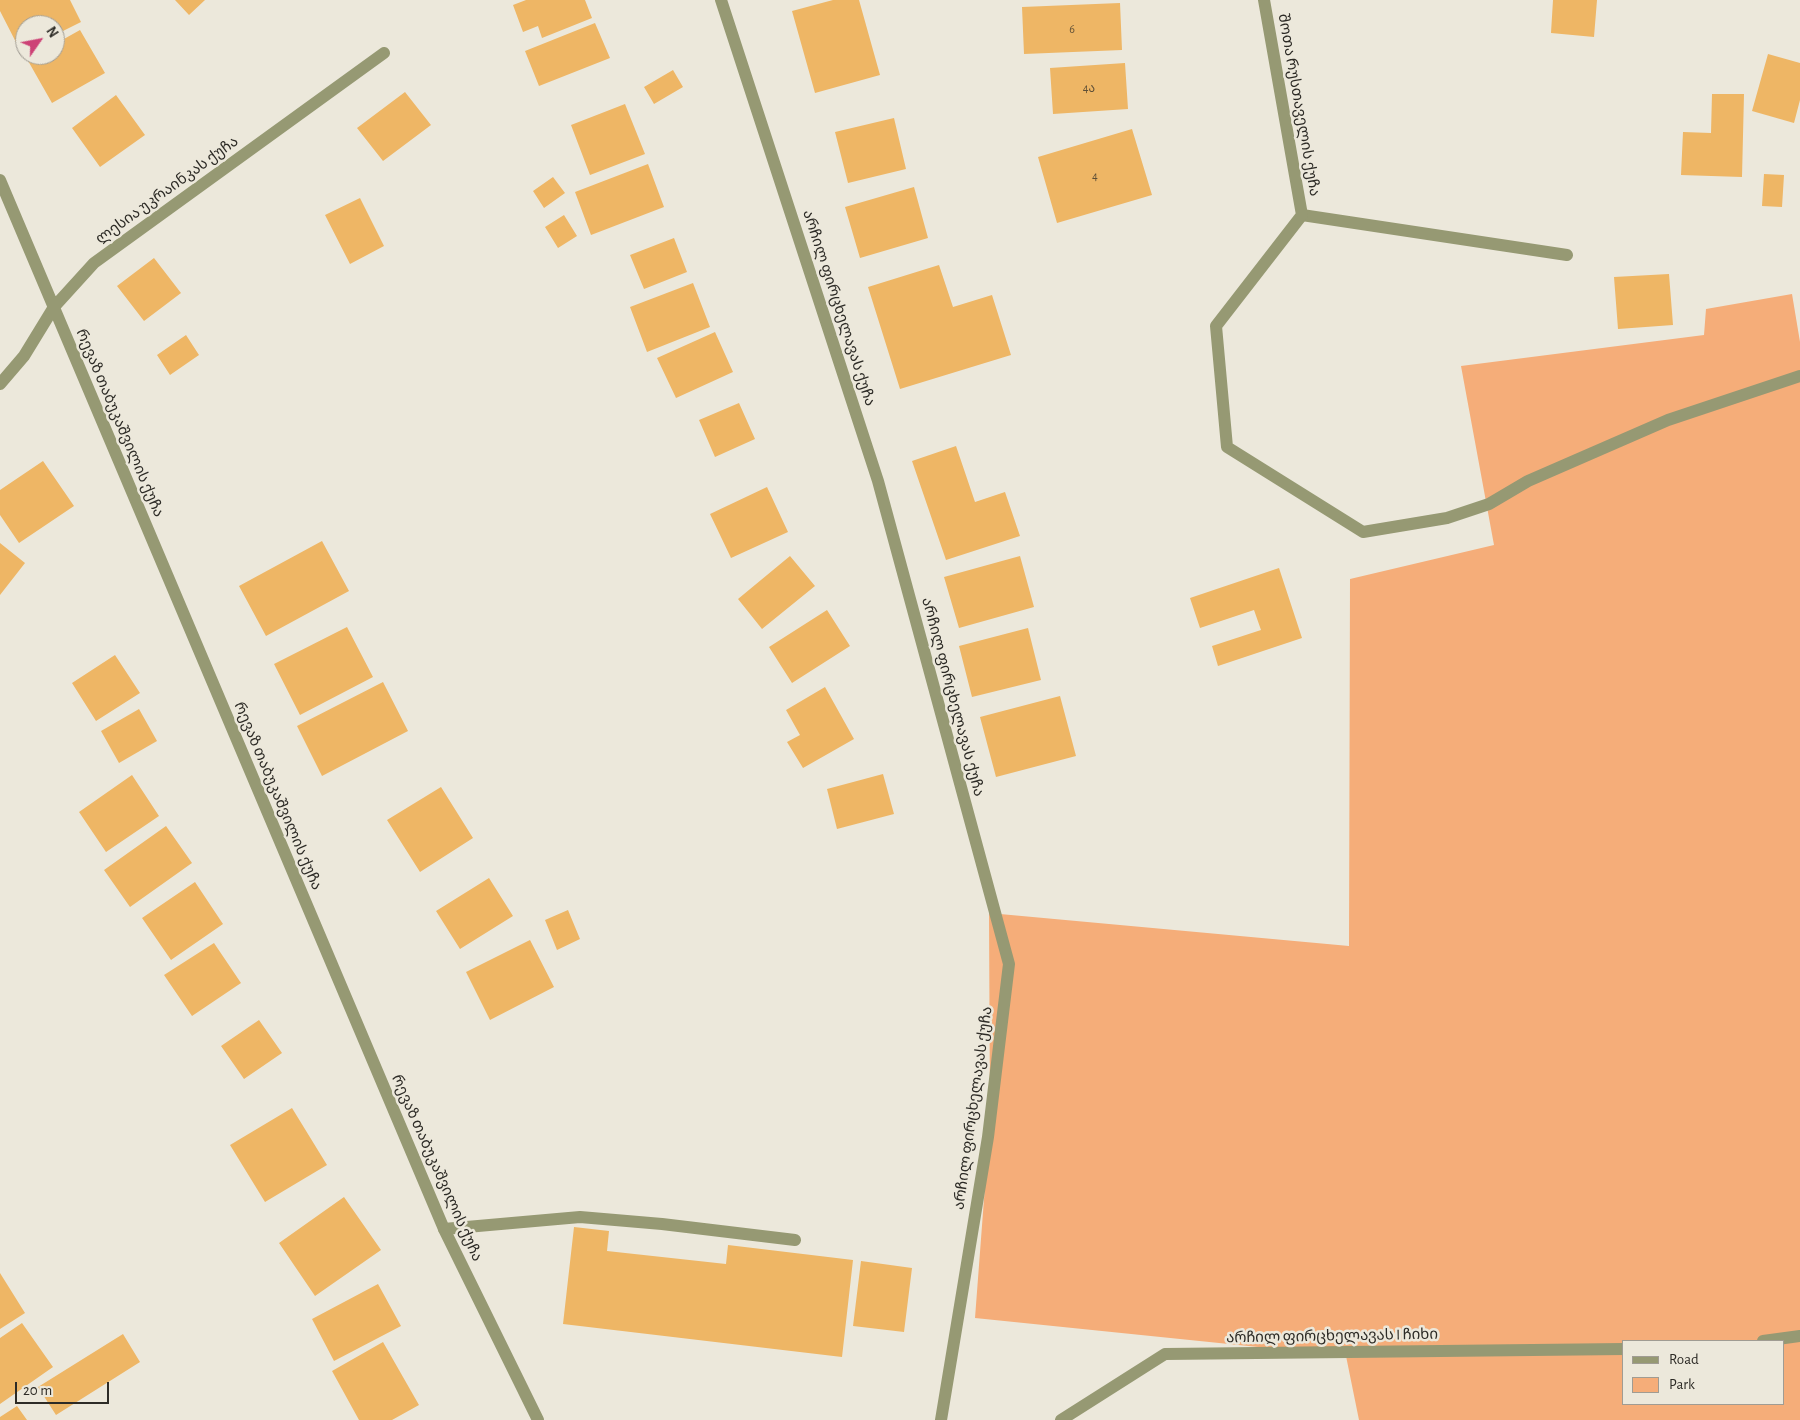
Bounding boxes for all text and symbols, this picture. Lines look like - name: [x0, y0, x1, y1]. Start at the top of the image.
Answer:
- street label: შოთა რუსთაველის ქუჩა: [1274, 12, 1324, 198]
- north arrow: [15, 15, 65, 65]
- house number: 6: [1069, 22, 1075, 36]
- text: N: [43, 24, 60, 40]
- house number: 4ა: [1083, 81, 1095, 95]
- street label: ლესია უკრაინკას ქუჩა: [92, 132, 242, 248]
- house number: 4: [1092, 169, 1098, 183]
- street label: არჩილ ფირცხელავას ქუჩა: [799, 208, 879, 408]
- street label: რევაზ თაბუკაშვილის ქუჩა: [72, 326, 168, 520]
- street label: არჩილ ფირცხელავას ქუჩა: [918, 596, 988, 798]
- street label: რევაზ თაბუკაშვილის ქუჩა: [230, 699, 326, 893]
- street label: არჩილ ფირცხელავას ქუჩა: [950, 1005, 996, 1211]
- street label: რევაზ თაბუკაშვილის ქუჩა: [388, 1072, 486, 1264]
- street label: არჩილ ფირცხელავას I ჩიხი: [1226, 1325, 1438, 1347]
- legend: [1622, 1340, 1785, 1405]
- text: Road: [1669, 1352, 1699, 1367]
- scale bar: [18, 1372, 111, 1404]
- text: Park: [1669, 1377, 1695, 1392]
- text: 20 m: [23, 1383, 52, 1398]

